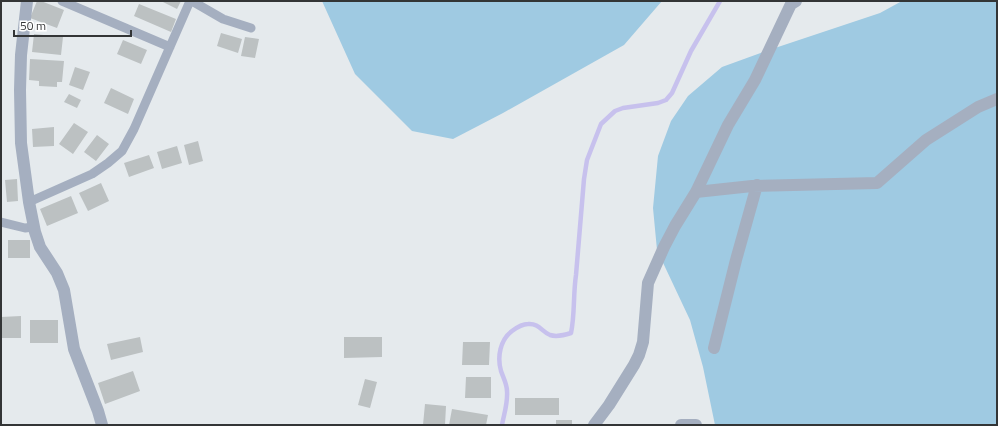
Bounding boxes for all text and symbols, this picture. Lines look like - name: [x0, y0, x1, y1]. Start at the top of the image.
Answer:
- scale bar: [14, 12, 131, 38]
- text: 50 m: [20, 16, 46, 35]

